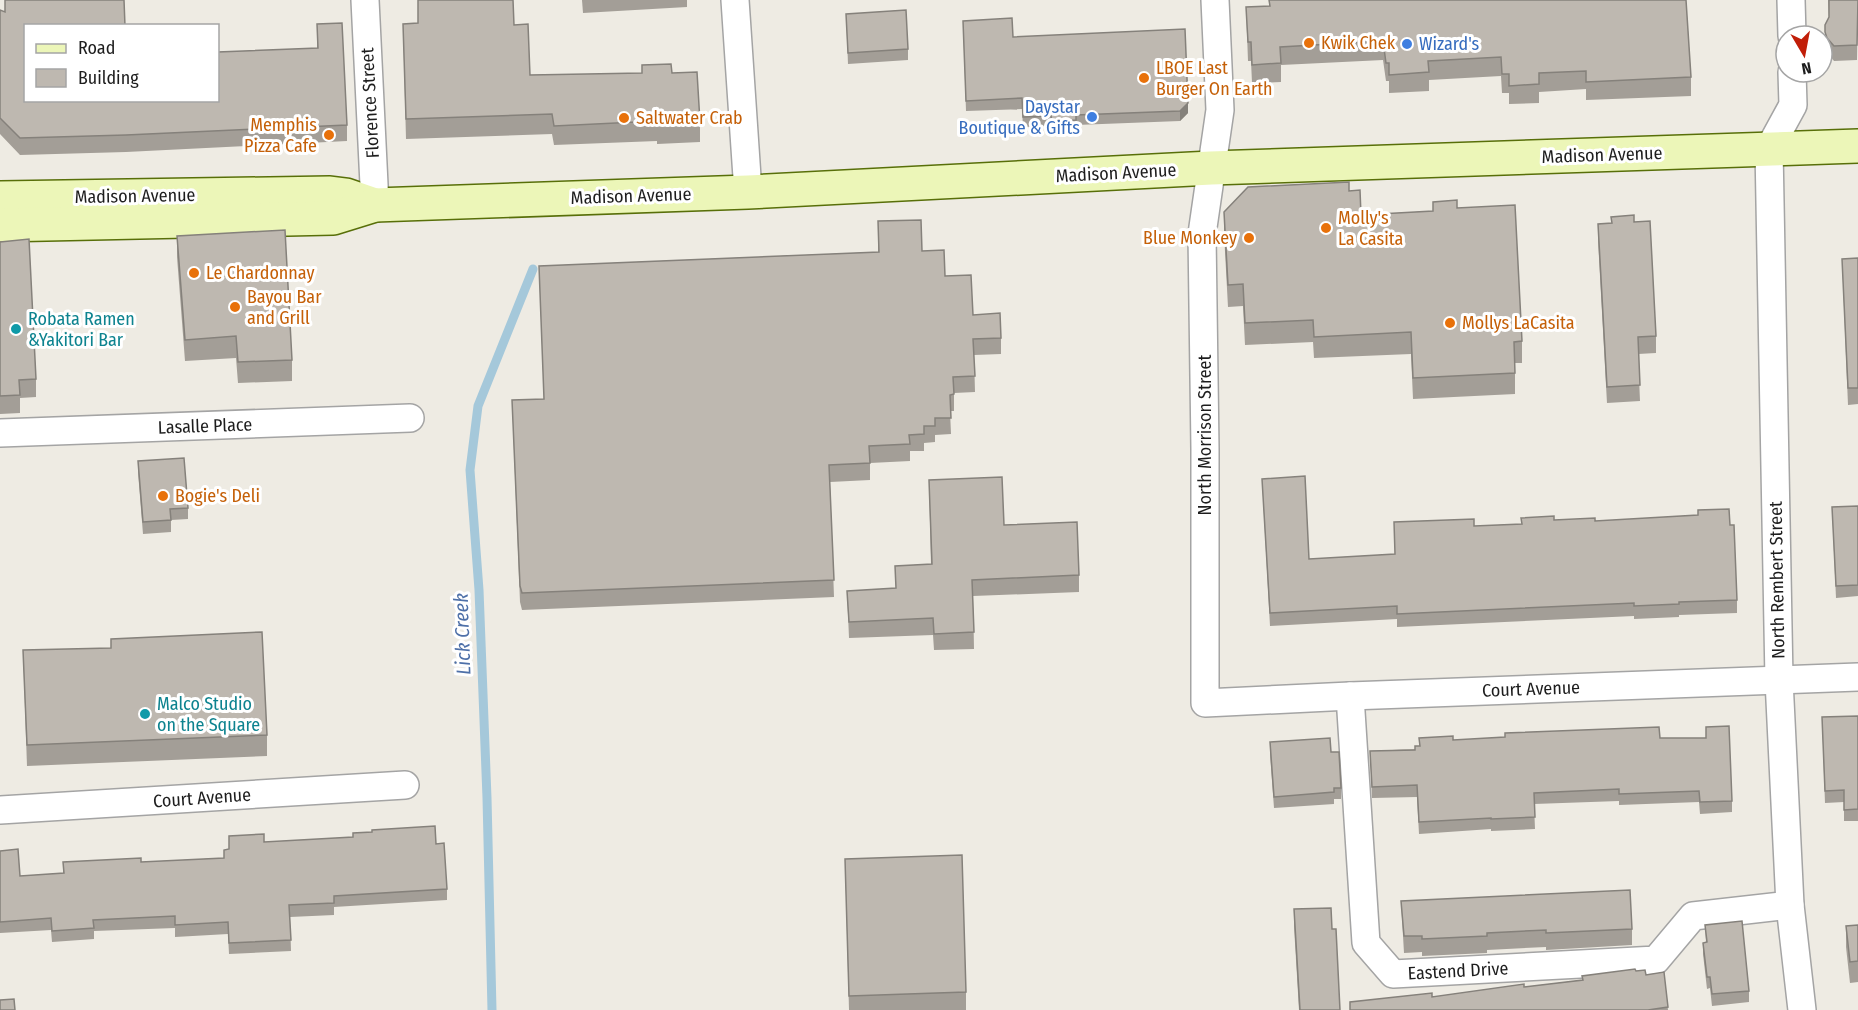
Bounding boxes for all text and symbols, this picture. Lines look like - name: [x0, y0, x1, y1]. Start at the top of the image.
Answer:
- legend: [24, 24, 219, 102]
- north arrow: [1774, 24, 1834, 84]
- place label: Kwik Chek: [1321, 32, 1396, 54]
- place label: Wizard's: [1419, 33, 1480, 55]
- marker: Kwik Chek: [1302, 36, 1316, 50]
- text: Road: [78, 37, 115, 59]
- marker: Wizard's: [1400, 37, 1414, 51]
- street label: Florence Street: [356, 47, 384, 159]
- place label: LBOE Last Burger On Earth: [1156, 57, 1273, 100]
- text: N: [1800, 58, 1813, 78]
- text: Building: [78, 67, 139, 89]
- marker: LBOE Last Burger On Earth: [1137, 71, 1151, 85]
- place label: Daystar Boutique & Gifts: [959, 96, 1081, 139]
- place label: Saltwater Crab: [636, 107, 743, 129]
- marker: Daystar Boutique & Gifts: [1085, 110, 1099, 124]
- marker: Saltwater Crab: [617, 111, 631, 125]
- place label: Memphis Pizza Cafe: [244, 114, 317, 157]
- marker: Memphis Pizza Cafe: [322, 128, 336, 142]
- street label: Madison Avenue: [1541, 142, 1663, 168]
- street label: Madison Avenue: [1055, 159, 1177, 187]
- street label: Madison Avenue: [570, 183, 692, 209]
- street label: Madison Avenue: [74, 184, 196, 208]
- place label: Molly's La Casita: [1338, 207, 1404, 250]
- marker: Molly's La Casita: [1319, 221, 1333, 235]
- place label: Blue Monkey: [1143, 227, 1237, 249]
- marker: Blue Monkey: [1242, 231, 1256, 245]
- place label: Le Chardonnay: [206, 262, 314, 284]
- marker: Le Chardonnay: [187, 266, 201, 280]
- place label: Bayou Bar and Grill: [247, 286, 322, 329]
- marker: Bayou Bar and Grill: [228, 300, 242, 314]
- place label: Robata Ramen &Yakitori Bar: [28, 308, 135, 351]
- place label: Mollys LaCasita: [1462, 312, 1575, 334]
- marker: Mollys LaCasita: [1443, 316, 1457, 330]
- marker: Robata Ramen &Yakitori Bar: [9, 322, 23, 336]
- street label: North Morrison Street: [1194, 355, 1216, 515]
- street label: Lasalle Place: [158, 413, 253, 439]
- place label: Bogie's Deli: [175, 485, 260, 507]
- marker: Bogie's Deli: [156, 489, 170, 503]
- street label: North Rembert Street: [1765, 501, 1789, 659]
- water label: Lick Creek: [449, 593, 475, 675]
- street label: Court Avenue: [1482, 676, 1581, 702]
- place label: Malco Studio on the Square: [157, 693, 260, 736]
- marker: Malco Studio on the Square: [138, 707, 152, 721]
- street label: Court Avenue: [152, 784, 252, 812]
- street label: Eastend Drive: [1407, 957, 1509, 985]

